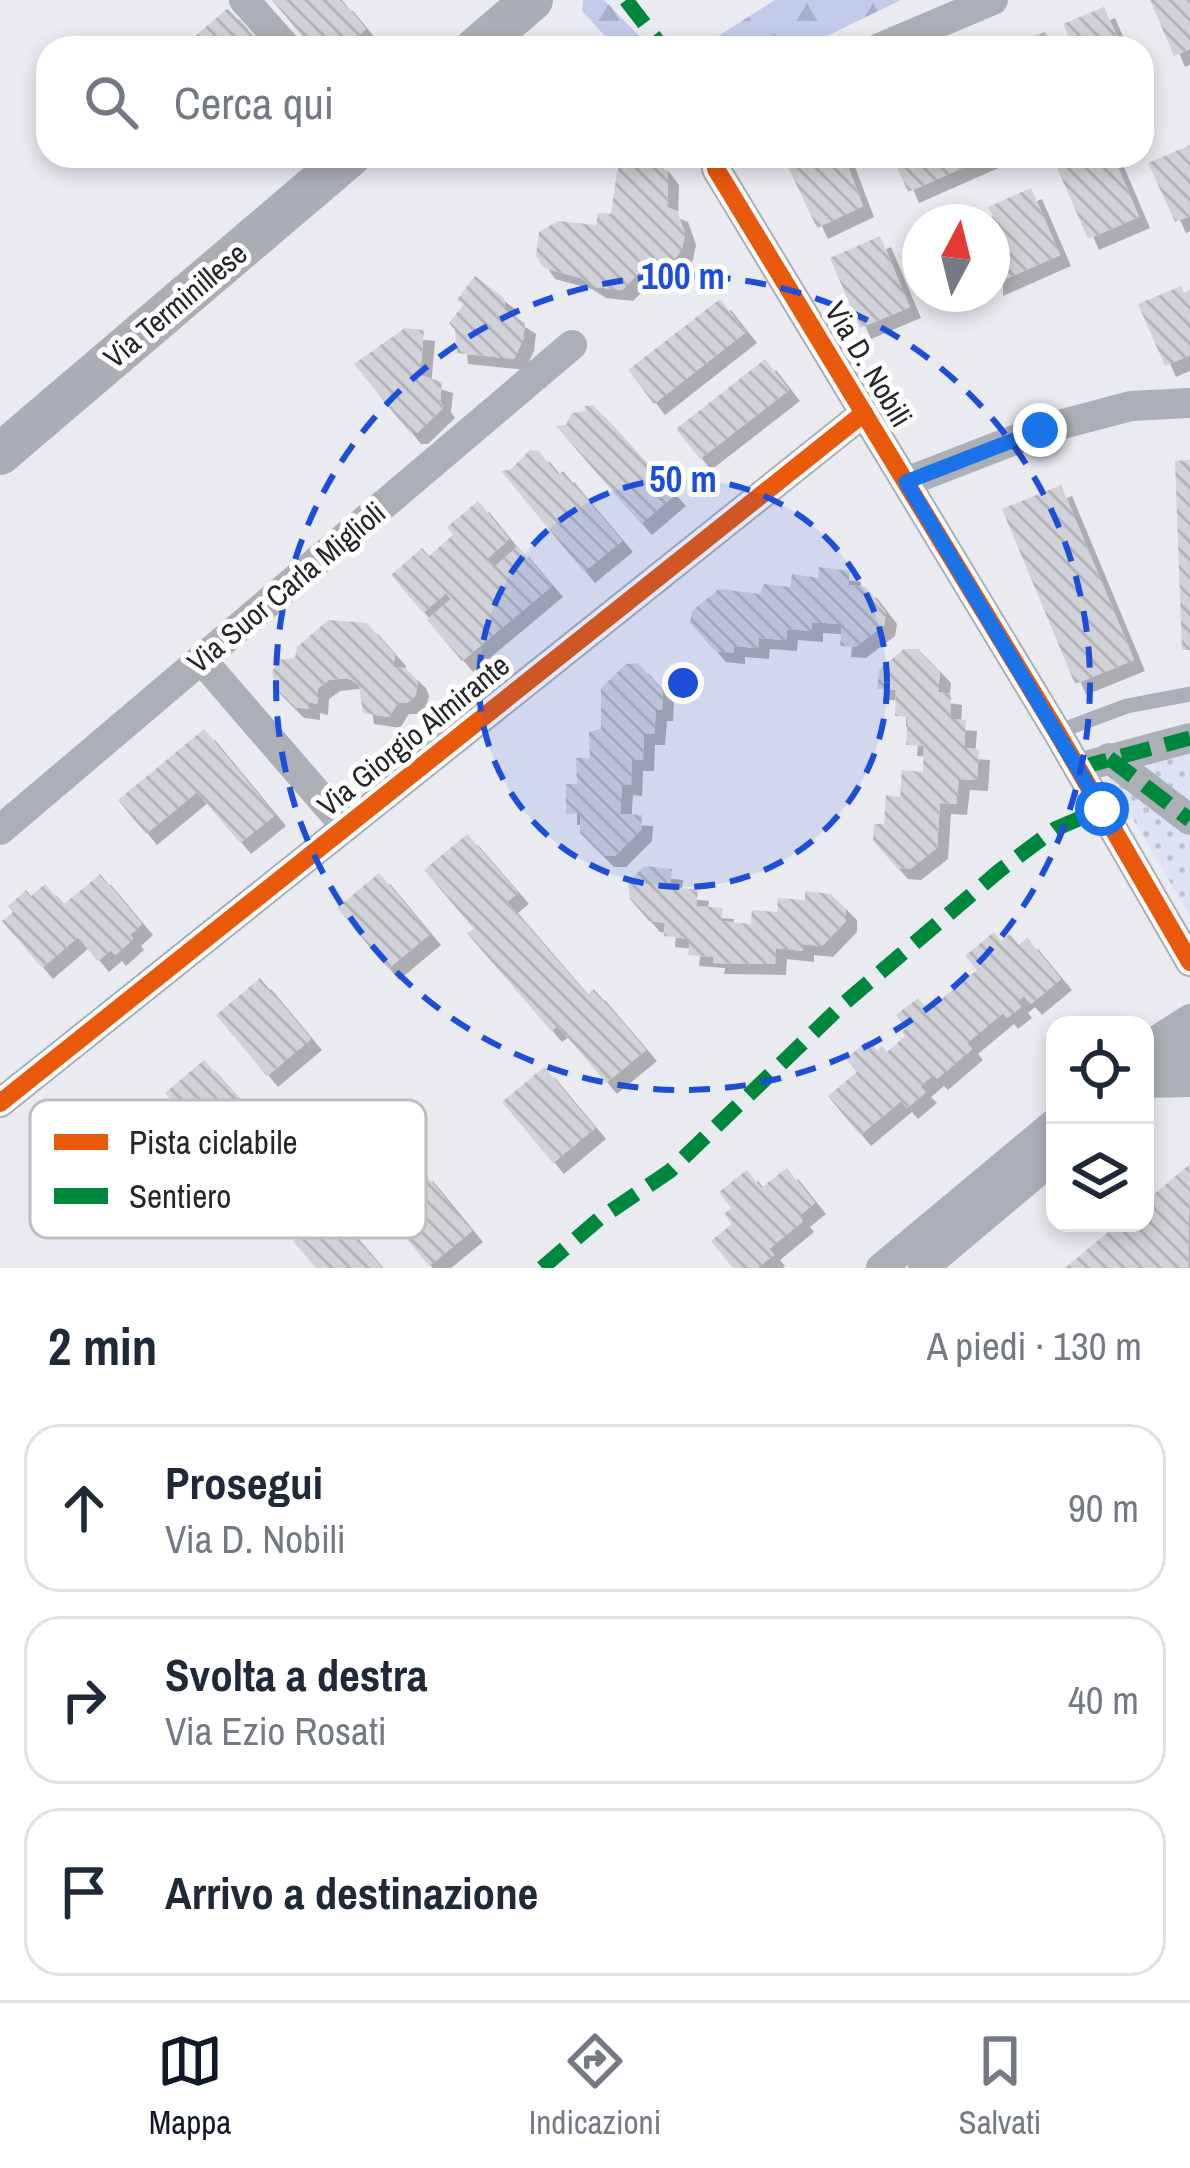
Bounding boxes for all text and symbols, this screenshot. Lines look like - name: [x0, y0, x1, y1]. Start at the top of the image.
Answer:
- search box: [36, 36, 1154, 168]
- icon: search: [78, 69, 144, 135]
- text: Cerca qui: [174, 72, 334, 133]
- north arrow: [902, 204, 1010, 312]
- street label: Via Terminillese: [95, 233, 255, 377]
- text: 100 m: [641, 252, 725, 300]
- street label: Via D. Nobili: [816, 294, 922, 434]
- route end: [1013, 403, 1067, 457]
- text: 50 m: [649, 455, 717, 503]
- street label: Via Suor Carla Miglioli: [179, 492, 393, 682]
- street label: Via Giorgio Almirante: [309, 645, 517, 825]
- centre of rings: [662, 662, 704, 704]
- route start: [1075, 782, 1129, 836]
- map controls: [1046, 1016, 1154, 1232]
- button: locate: [1046, 1016, 1154, 1124]
- legend: [30, 1100, 426, 1238]
- text: Pista ciclabile: [129, 1120, 297, 1164]
- button: layers: [1046, 1124, 1154, 1232]
- text: Sentiero: [129, 1174, 231, 1218]
- text: 2 min: [48, 1312, 157, 1381]
- text: A piedi · 130 m: [927, 1320, 1142, 1372]
- text: Prosegui: [165, 1452, 323, 1513]
- icon: ahead: [51, 1475, 117, 1541]
- text: 90 m: [1068, 1482, 1139, 1534]
- text: Via D. Nobili: [165, 1513, 346, 1565]
- text: Svolta a destra: [165, 1644, 428, 1705]
- icon: right: [51, 1667, 117, 1733]
- text: 40 m: [1068, 1674, 1139, 1726]
- text: Via Ezio Rosati: [165, 1705, 387, 1757]
- icon: arrive: [51, 1859, 117, 1925]
- text: Arrivo a destinazione: [165, 1862, 538, 1923]
- tab: Mappa: [149, 2028, 231, 2144]
- tab: Indicazioni: [529, 2028, 661, 2144]
- tab: Salvati: [959, 2028, 1041, 2144]

